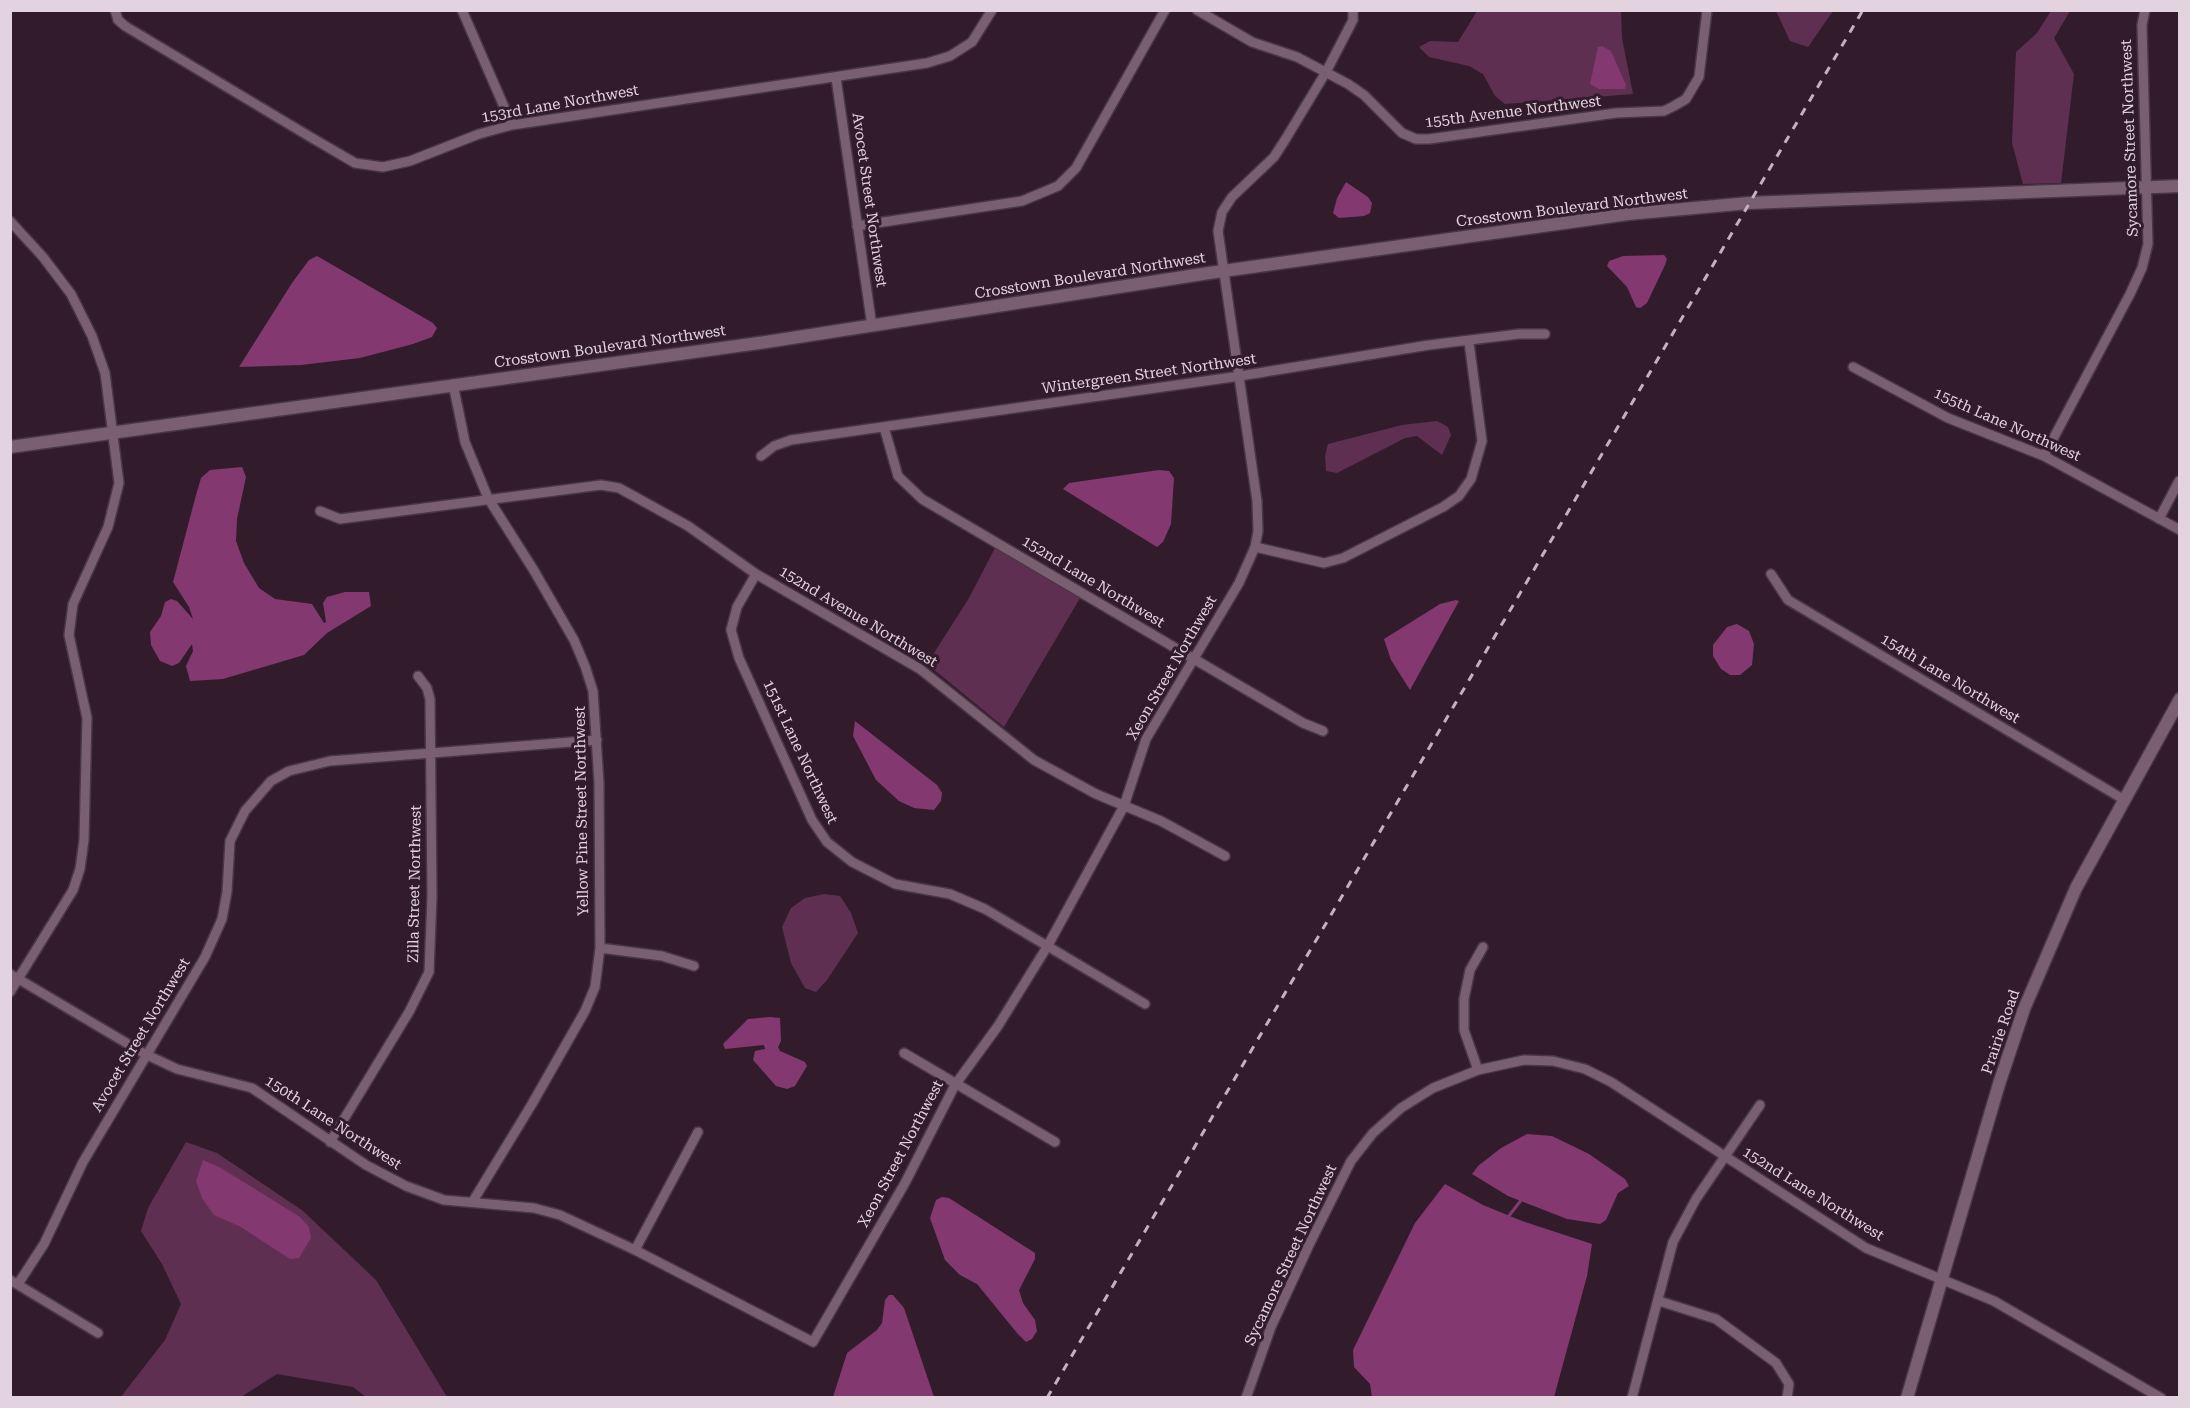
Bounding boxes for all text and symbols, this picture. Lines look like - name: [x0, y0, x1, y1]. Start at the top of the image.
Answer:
- street label: Sycamore Street Northwest: [2118, 39, 2142, 237]
- street label: 153rd Lane Northwest: [480, 81, 640, 127]
- street label: 155th Avenue Northwest: [1424, 92, 1602, 132]
- street label: Avocet Street Northwest: [848, 112, 890, 288]
- street label: Crosstown Boulevard Northwest: [1455, 185, 1689, 231]
- street label: Crosstown Boulevard Northwest: [973, 249, 1207, 303]
- street label: Crosstown Boulevard Northwest: [493, 322, 727, 372]
- street label: Wintergreen Street Northwest: [1041, 350, 1257, 398]
- street label: 155th Lane Northwest: [1931, 384, 2083, 466]
- street label: 152nd Lane Northwest: [1018, 532, 1168, 632]
- street label: 152nd Avenue Northwest: [776, 563, 940, 671]
- street label: Xeon Street Northwest: [1123, 592, 1221, 744]
- street label: 154th Lane Northwest: [1877, 630, 2023, 728]
- street label: 151st Lane Northwest: [759, 677, 841, 827]
- street label: Yellow Pine Street Northwest: [571, 706, 593, 916]
- street label: Zilla Street Northwest: [405, 805, 425, 963]
- street label: Avocet Street Northwest: [88, 955, 194, 1115]
- street label: Prairie Road: [1978, 987, 2024, 1077]
- street label: 150th Lane Northwest: [261, 1072, 405, 1174]
- street label: Xeon Street Northwest: [855, 1077, 947, 1231]
- street label: 152nd Lane Northwest: [1739, 1143, 1887, 1245]
- street label: Sycamore Street Northwest: [1241, 1162, 1341, 1348]

